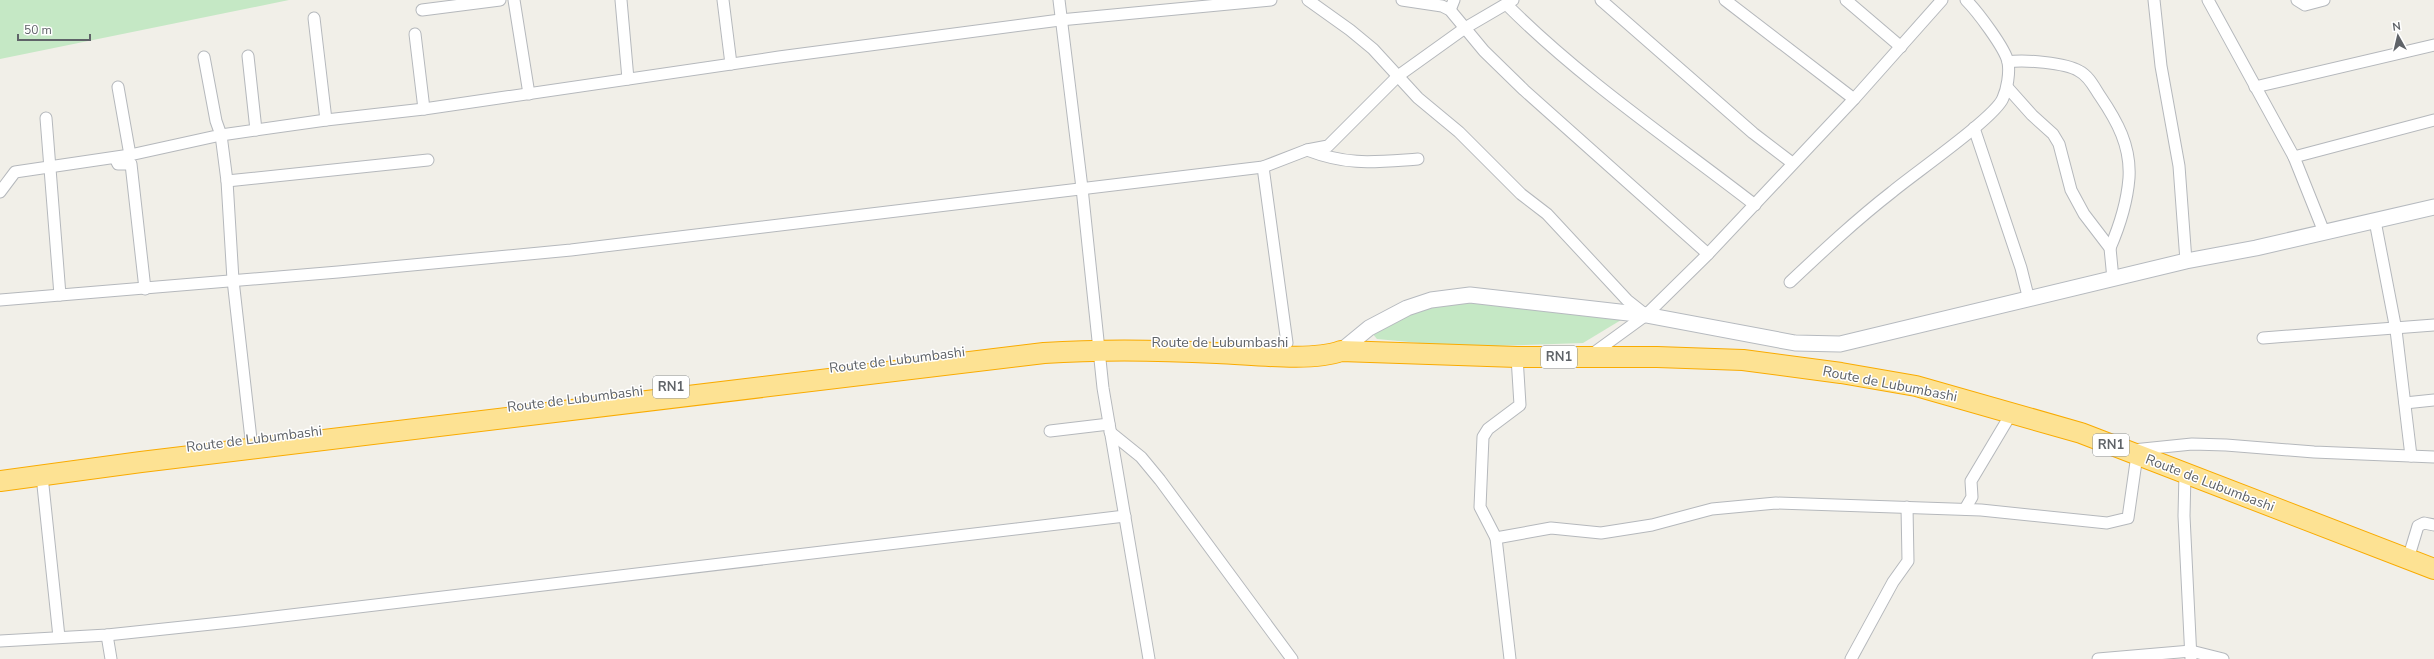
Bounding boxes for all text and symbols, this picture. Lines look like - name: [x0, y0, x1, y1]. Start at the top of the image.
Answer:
- scale bar: [18, 16, 90, 42]
- north arrow: [2378, 16, 2418, 56]
- text: N: [2392, 19, 2402, 35]
- text: 50 m: [24, 22, 52, 38]
- street label: Route de Lubumbashi: [1152, 333, 1288, 352]
- street label: Route de Lubumbashi: [828, 342, 966, 378]
- road number: RN1: [1541, 346, 1577, 368]
- street label: Route de Lubumbashi: [1821, 362, 1959, 406]
- road number: RN1: [653, 376, 689, 398]
- street label: Route de Lubumbashi: [506, 381, 644, 417]
- street label: Route de Lubumbashi: [185, 421, 323, 457]
- road number: RN1: [2093, 434, 2129, 456]
- street label: Route de Lubumbashi: [2143, 450, 2277, 516]

